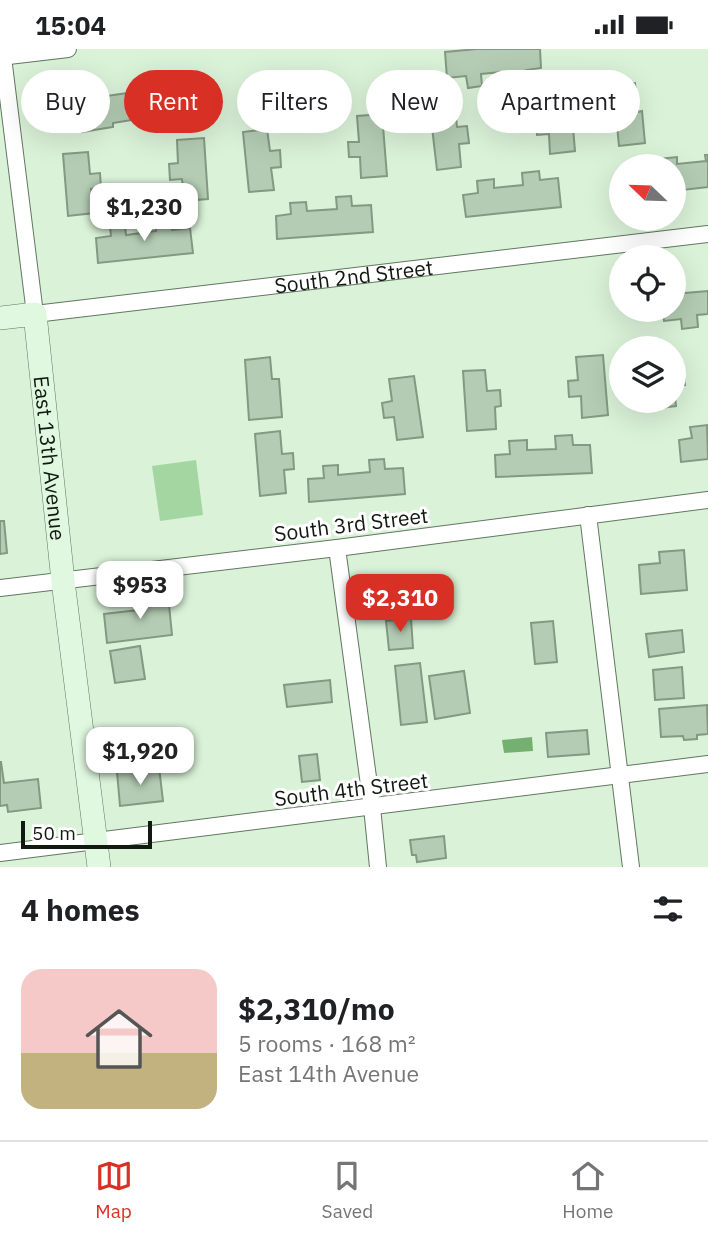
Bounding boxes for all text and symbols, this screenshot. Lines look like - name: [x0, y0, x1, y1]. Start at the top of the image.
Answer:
- text: 15:04: [35, 8, 106, 42]
- chip: Buy: [21, 70, 110, 133]
- chip: Rent: [124, 70, 223, 133]
- chip: Filters: [237, 70, 352, 133]
- chip: New: [366, 70, 463, 133]
- chip: Apartment: [477, 70, 640, 133]
- north arrow: [609, 154, 686, 231]
- map controls: [609, 154, 686, 413]
- pin: $1,230: [87, 183, 201, 243]
- text: $1,230: [106, 191, 182, 221]
- button: locate: [609, 245, 686, 322]
- street label: South 2nd Street: [273, 253, 435, 299]
- button: layers: [609, 336, 686, 413]
- street label: East 13th Avenue: [28, 374, 73, 542]
- street label: South 3rd Street: [272, 501, 430, 547]
- pin: $953: [99, 561, 181, 621]
- text: $953: [112, 569, 168, 599]
- pin: $2,310: [343, 575, 457, 634]
- text: $2,310: [362, 582, 438, 612]
- pin: $1,920: [83, 727, 197, 787]
- text: $1,920: [102, 735, 178, 765]
- street label: South 4th Street: [273, 766, 429, 812]
- scale bar: [21, 818, 152, 850]
- text: 50 m: [32, 821, 76, 845]
- text: 4 homes: [21, 890, 140, 929]
- icon: filters: [649, 890, 687, 928]
- text: $2,310/mo: [238, 989, 395, 1028]
- icon: home: [77, 997, 161, 1081]
- text: 5 rooms · 168 m²: [238, 1028, 416, 1058]
- text: East 14th Avenue: [238, 1058, 419, 1088]
- tab: Map: [95, 1157, 133, 1223]
- tab: Saved: [322, 1157, 373, 1223]
- tab: Home: [562, 1157, 613, 1223]

